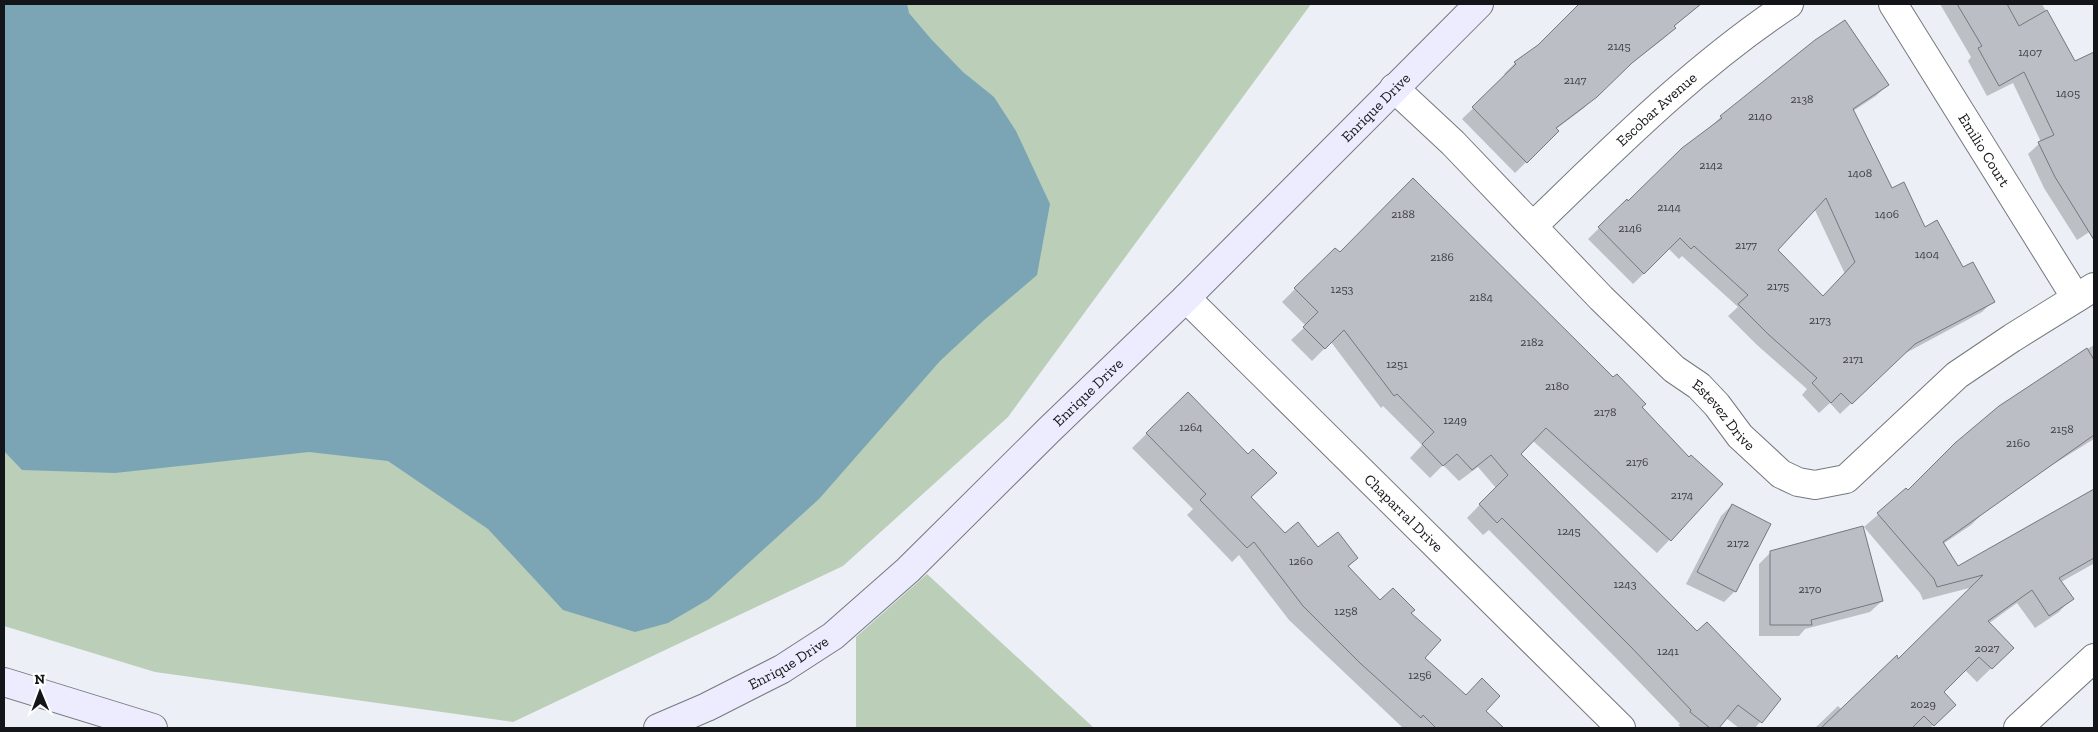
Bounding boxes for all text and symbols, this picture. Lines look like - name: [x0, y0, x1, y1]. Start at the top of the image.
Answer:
- house number: 2145: [1607, 39, 1631, 53]
- house number: 1407: [2018, 45, 2042, 59]
- street label: Enrique Drive: [1338, 69, 1414, 146]
- street label: Escobar Avenue: [1613, 69, 1700, 150]
- house number: 2147: [1564, 73, 1587, 87]
- house number: 1405: [2056, 86, 2080, 100]
- house number: 2138: [1790, 92, 1814, 106]
- house number: 2140: [1748, 109, 1772, 123]
- street label: Emilio Court: [1954, 110, 2014, 190]
- house number: 2142: [1699, 158, 1723, 172]
- house number: 1408: [1848, 166, 1872, 180]
- house number: 2144: [1657, 200, 1681, 214]
- house number: 2188: [1391, 207, 1415, 221]
- house number: 1406: [1875, 207, 1899, 221]
- house number: 2146: [1618, 221, 1642, 235]
- house number: 2177: [1735, 238, 1757, 252]
- house number: 1404: [1915, 247, 1940, 261]
- house number: 2186: [1430, 250, 1454, 264]
- house number: 2175: [1767, 279, 1789, 293]
- house number: 1253: [1331, 282, 1354, 296]
- house number: 2184: [1469, 290, 1493, 304]
- house number: 2173: [1809, 313, 1831, 327]
- house number: 2182: [1520, 335, 1544, 349]
- house number: 2171: [1843, 352, 1864, 366]
- street label: Enrique Drive: [1049, 355, 1127, 430]
- house number: 1251: [1386, 357, 1408, 371]
- street label: Estevez Drive: [1689, 375, 1759, 454]
- house number: 2180: [1545, 379, 1569, 393]
- house number: 2178: [1594, 405, 1616, 419]
- house number: 1249: [1443, 413, 1467, 427]
- house number: 1264: [1179, 420, 1203, 434]
- house number: 2158: [2050, 422, 2074, 436]
- house number: 2160: [2006, 436, 2030, 450]
- house number: 2176: [1626, 455, 1648, 469]
- street label: Chaparral Drive: [1360, 470, 1447, 556]
- house number: 2174: [1671, 488, 1694, 502]
- house number: 1245: [1557, 524, 1581, 538]
- house number: 2172: [1727, 536, 1749, 550]
- house number: 1260: [1289, 554, 1313, 568]
- house number: 1243: [1613, 577, 1637, 591]
- house number: 2170: [1798, 582, 1822, 596]
- house number: 1258: [1334, 604, 1358, 618]
- street label: Enrique Drive: [745, 632, 832, 694]
- house number: 2027: [1975, 641, 2000, 655]
- house number: 1241: [1657, 644, 1679, 658]
- north arrow: [15, 667, 65, 717]
- house number: 1256: [1408, 668, 1432, 682]
- text: N: [34, 671, 46, 688]
- house number: 2029: [1910, 697, 1936, 711]

